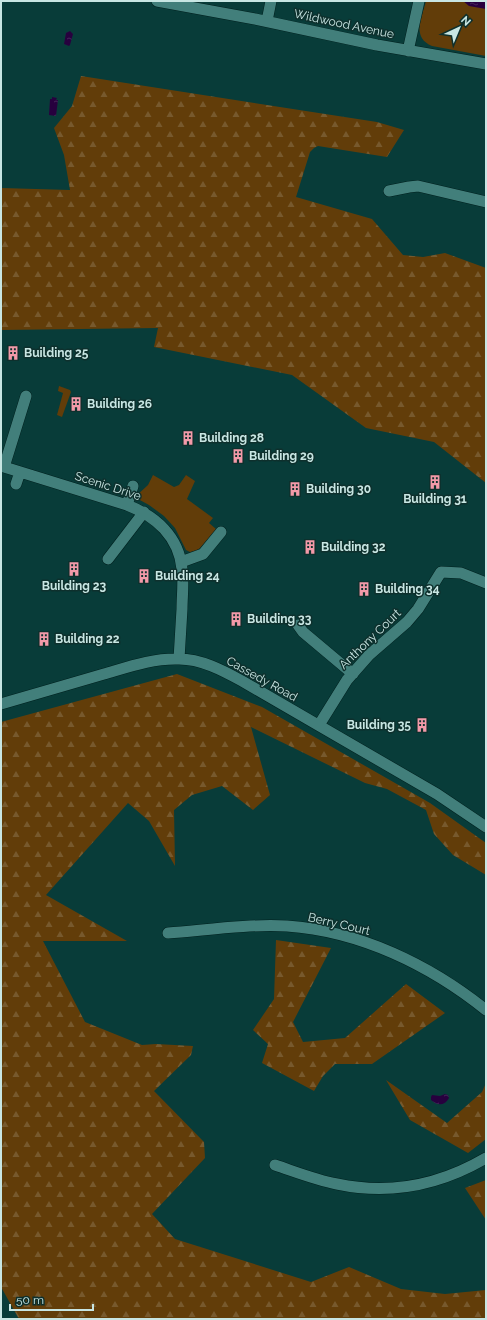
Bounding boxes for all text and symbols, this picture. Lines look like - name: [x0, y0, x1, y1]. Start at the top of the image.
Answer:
- street label: Wildwood Avenue: [293, 7, 395, 41]
- north arrow: [439, 8, 479, 48]
- text: N: [458, 14, 473, 29]
- building icon: Building 25: [5, 345, 21, 361]
- place label: Building 25: [24, 346, 89, 360]
- building icon: Building 26: [68, 396, 84, 412]
- place label: Building 26: [87, 397, 152, 411]
- building icon: Building 28: [180, 430, 196, 446]
- place label: Building 28: [199, 431, 264, 445]
- building icon: Building 29: [230, 448, 246, 464]
- place label: Building 29: [249, 449, 314, 463]
- street label: Scenic Drive: [73, 469, 143, 503]
- building icon: Building 31: [427, 474, 443, 490]
- building icon: Building 30: [287, 481, 303, 497]
- place label: Building 30: [306, 482, 371, 496]
- place label: Building 31: [403, 492, 467, 506]
- building icon: Building 32: [302, 539, 318, 555]
- place label: Building 32: [321, 540, 386, 554]
- building icon: Building 23: [66, 561, 82, 577]
- building icon: Building 24: [136, 568, 152, 584]
- place label: Building 24: [155, 569, 220, 583]
- place label: Building 23: [42, 579, 107, 593]
- building icon: Building 34: [356, 581, 372, 597]
- place label: Building 34: [375, 582, 440, 596]
- street label: Anthony Court: [336, 606, 404, 672]
- building icon: Building 33: [228, 611, 244, 627]
- place label: Building 33: [247, 612, 312, 626]
- building icon: Building 22: [36, 631, 52, 647]
- place label: Building 22: [55, 632, 120, 646]
- street label: Cassedy Road: [224, 654, 300, 704]
- building icon: Building 35: [414, 717, 430, 733]
- place label: Building 35: [347, 718, 411, 732]
- street label: Berry Court: [307, 910, 371, 938]
- scale bar: [10, 1286, 93, 1312]
- text: 50 m: [16, 1293, 44, 1307]

